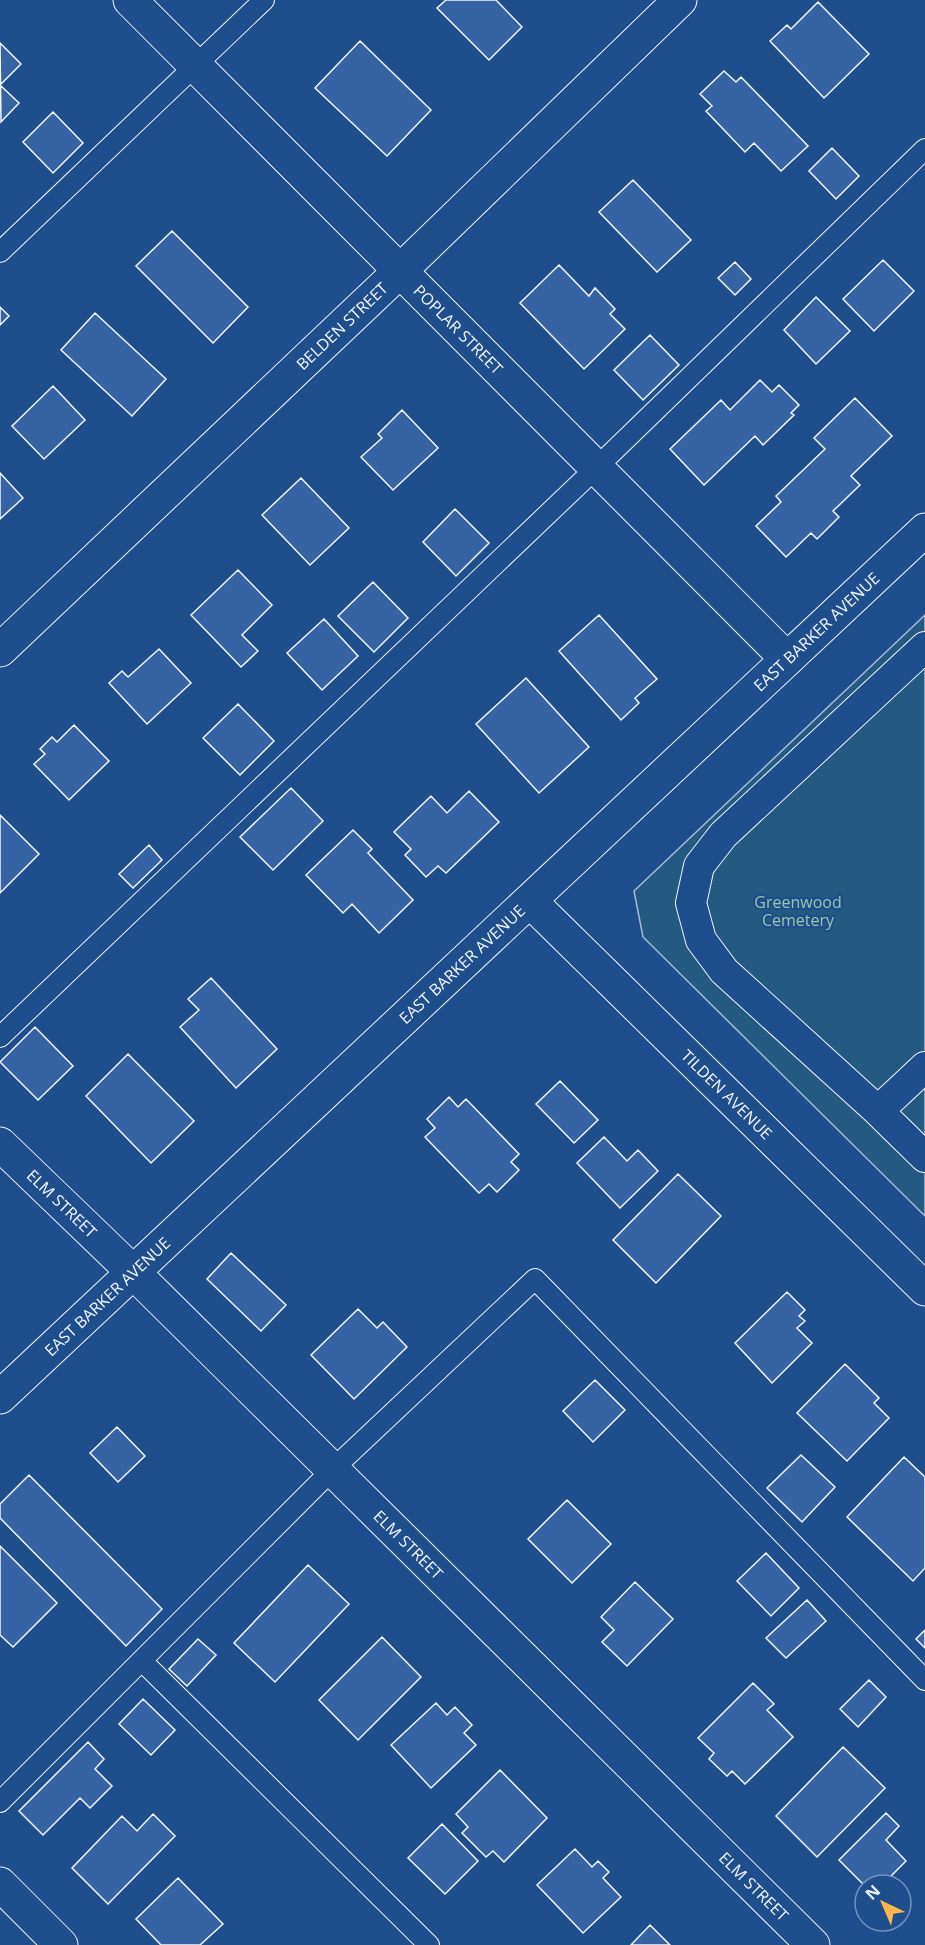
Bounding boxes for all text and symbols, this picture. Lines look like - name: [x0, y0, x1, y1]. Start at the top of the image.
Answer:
- street label: BELDEN STREET: [291, 277, 393, 375]
- street label: POPLAR STREET: [409, 280, 508, 379]
- street label: EAST BARKER AVENUE: [749, 567, 884, 696]
- park label: Greenwood Cemetery: [754, 891, 842, 931]
- street label: EAST BARKER AVENUE: [394, 900, 530, 1029]
- street label: TILDEN AVENUE: [677, 1045, 777, 1144]
- street label: ELM STREET: [22, 1165, 102, 1243]
- street label: EAST BARKER AVENUE: [40, 1232, 175, 1361]
- street label: ELM STREET: [369, 1505, 448, 1584]
- street label: ELM STREET: [714, 1847, 794, 1926]
- north arrow: [853, 1873, 913, 1933]
- text: N: [860, 1880, 885, 1905]

